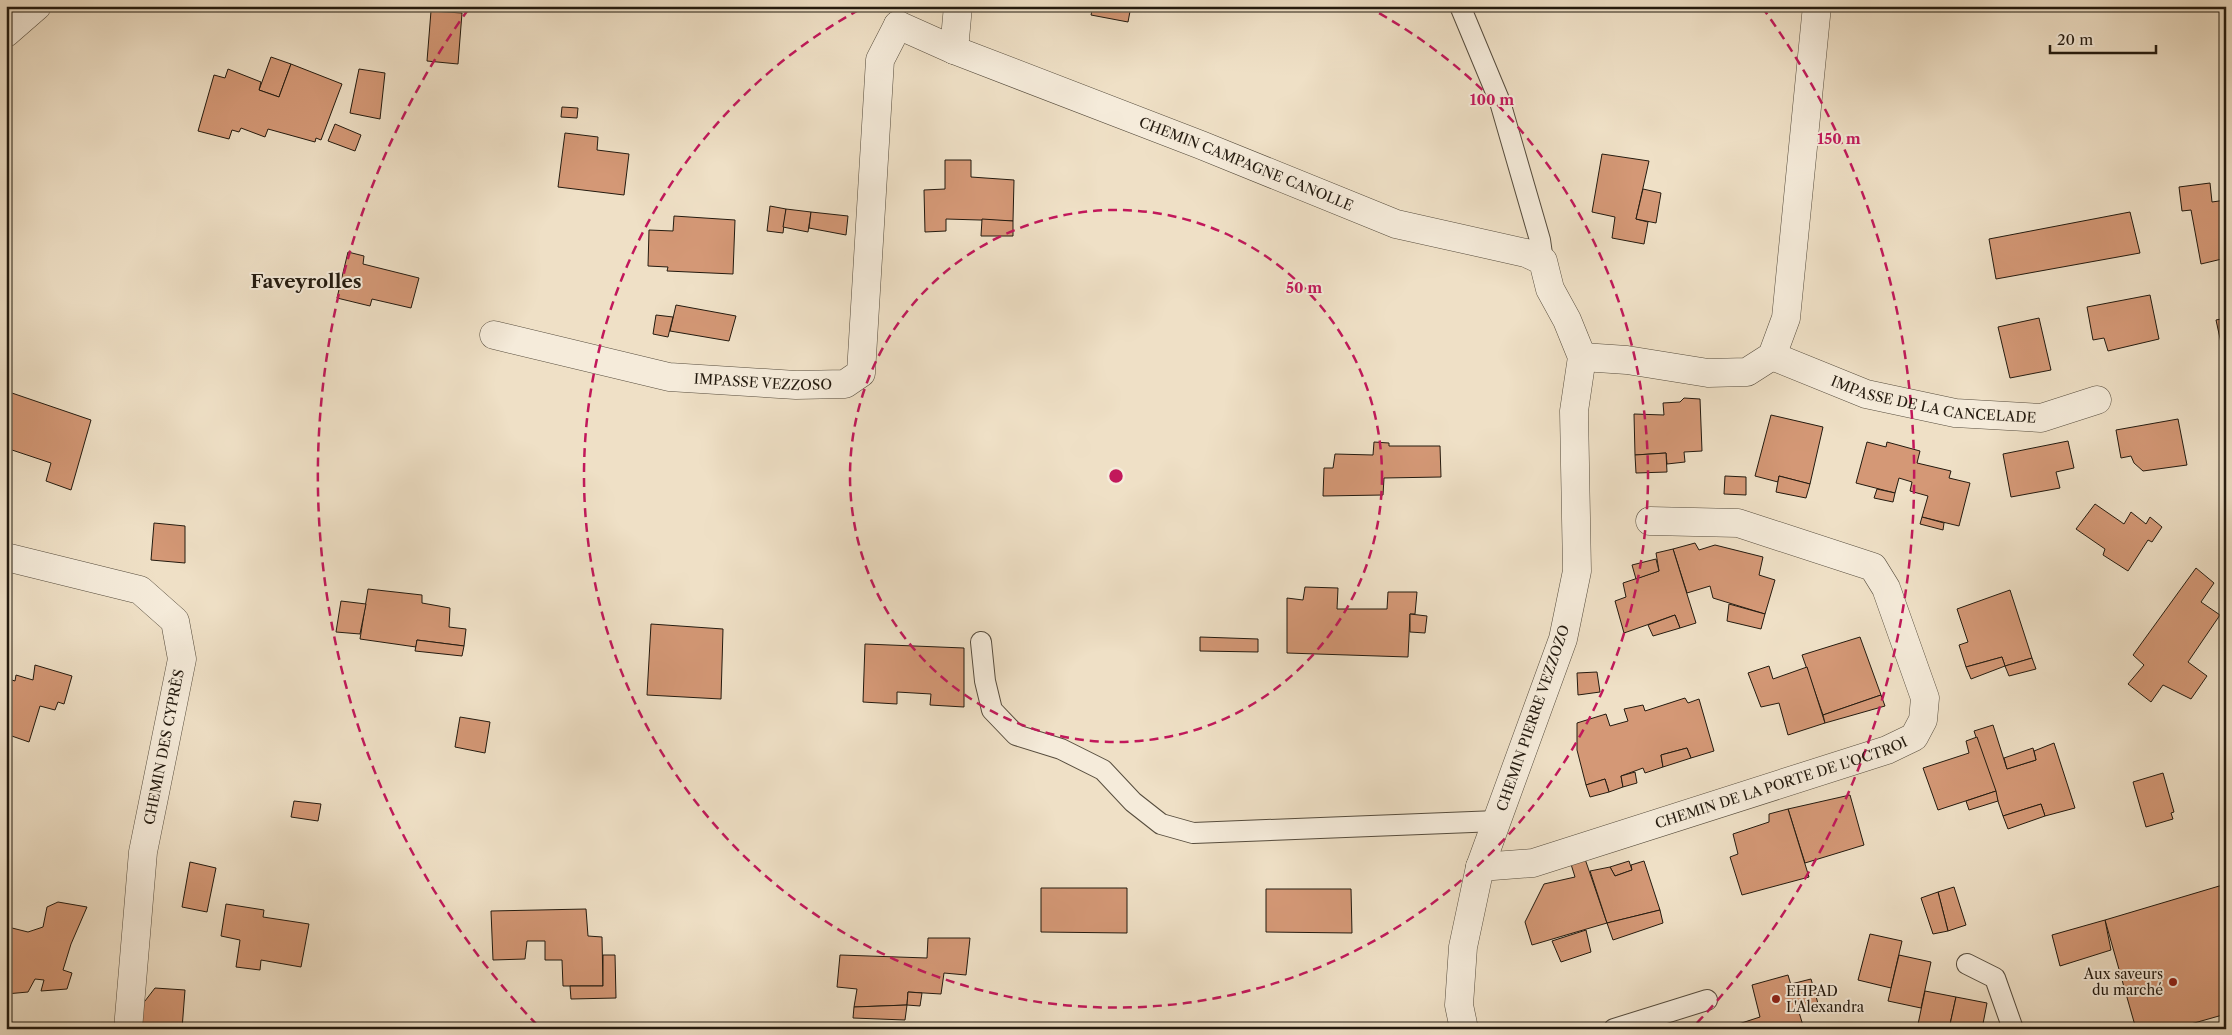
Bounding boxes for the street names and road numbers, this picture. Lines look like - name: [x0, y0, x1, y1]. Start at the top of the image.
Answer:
- street label: CHEMIN CAMPAGNE CANOLLE: [1137, 113, 1356, 215]
- street label: IMPASSE VEZZOSO: [693, 370, 832, 394]
- street label: IMPASSE DE LA CANCELADE: [1828, 372, 2037, 427]
- street label: CHEMIN PIERRE VEZZOZO: [1493, 622, 1573, 814]
- street label: CHEMIN DES CYPRÈS: [140, 668, 188, 826]
- street label: CHEMIN DE LA PORTE DE L'OCTROI: [1653, 733, 1910, 832]

